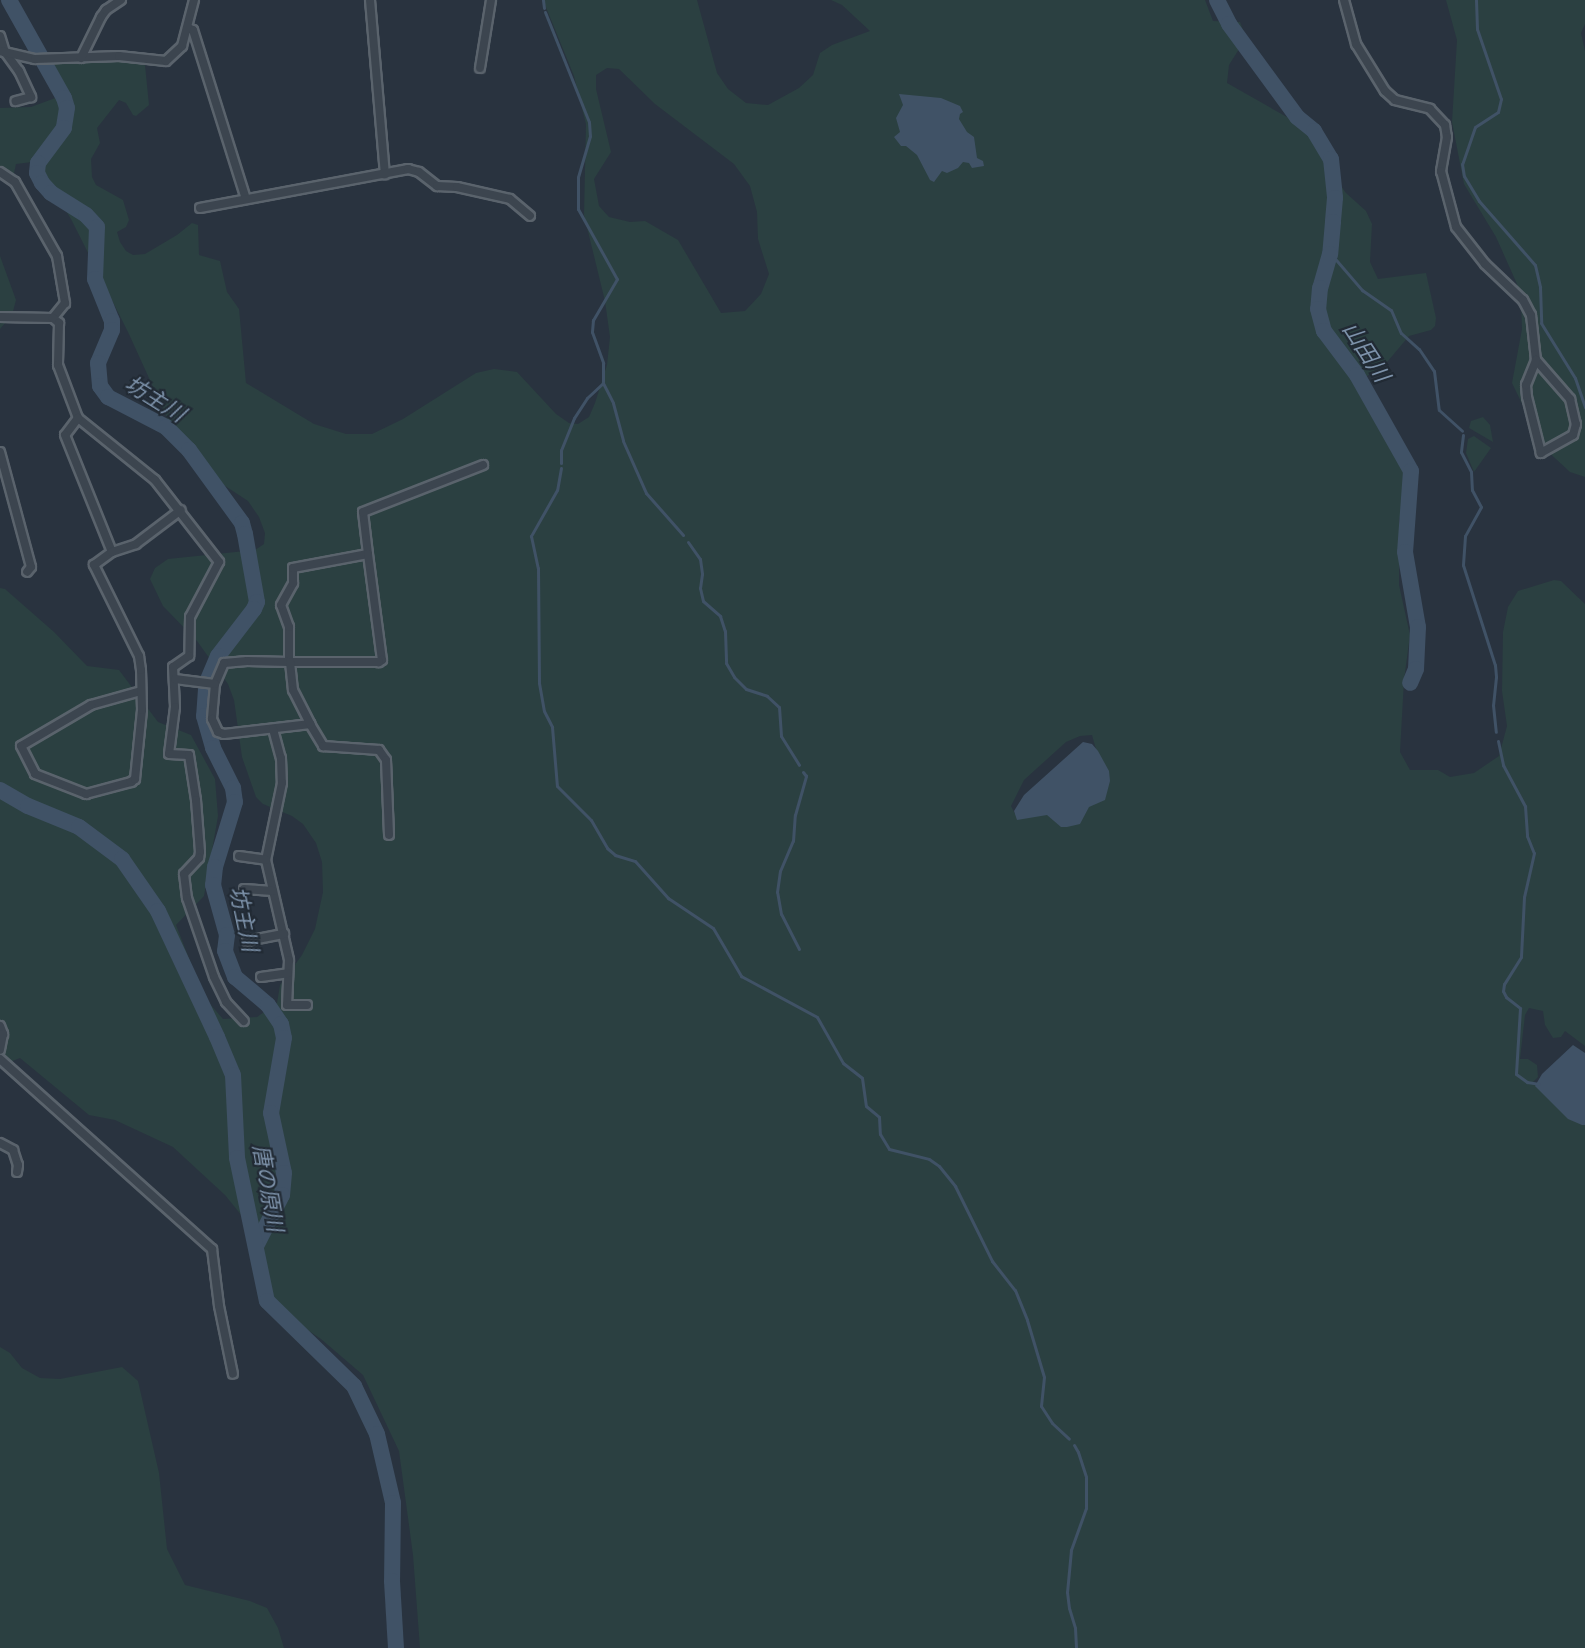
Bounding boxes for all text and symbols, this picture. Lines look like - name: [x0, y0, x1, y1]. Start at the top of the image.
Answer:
- water label: 山田川: [1337, 317, 1395, 387]
- water label: 坊主川: [120, 370, 190, 428]
- water label: 坊主川: [224, 884, 264, 954]
- water label: 唐の原川: [247, 1142, 289, 1234]

